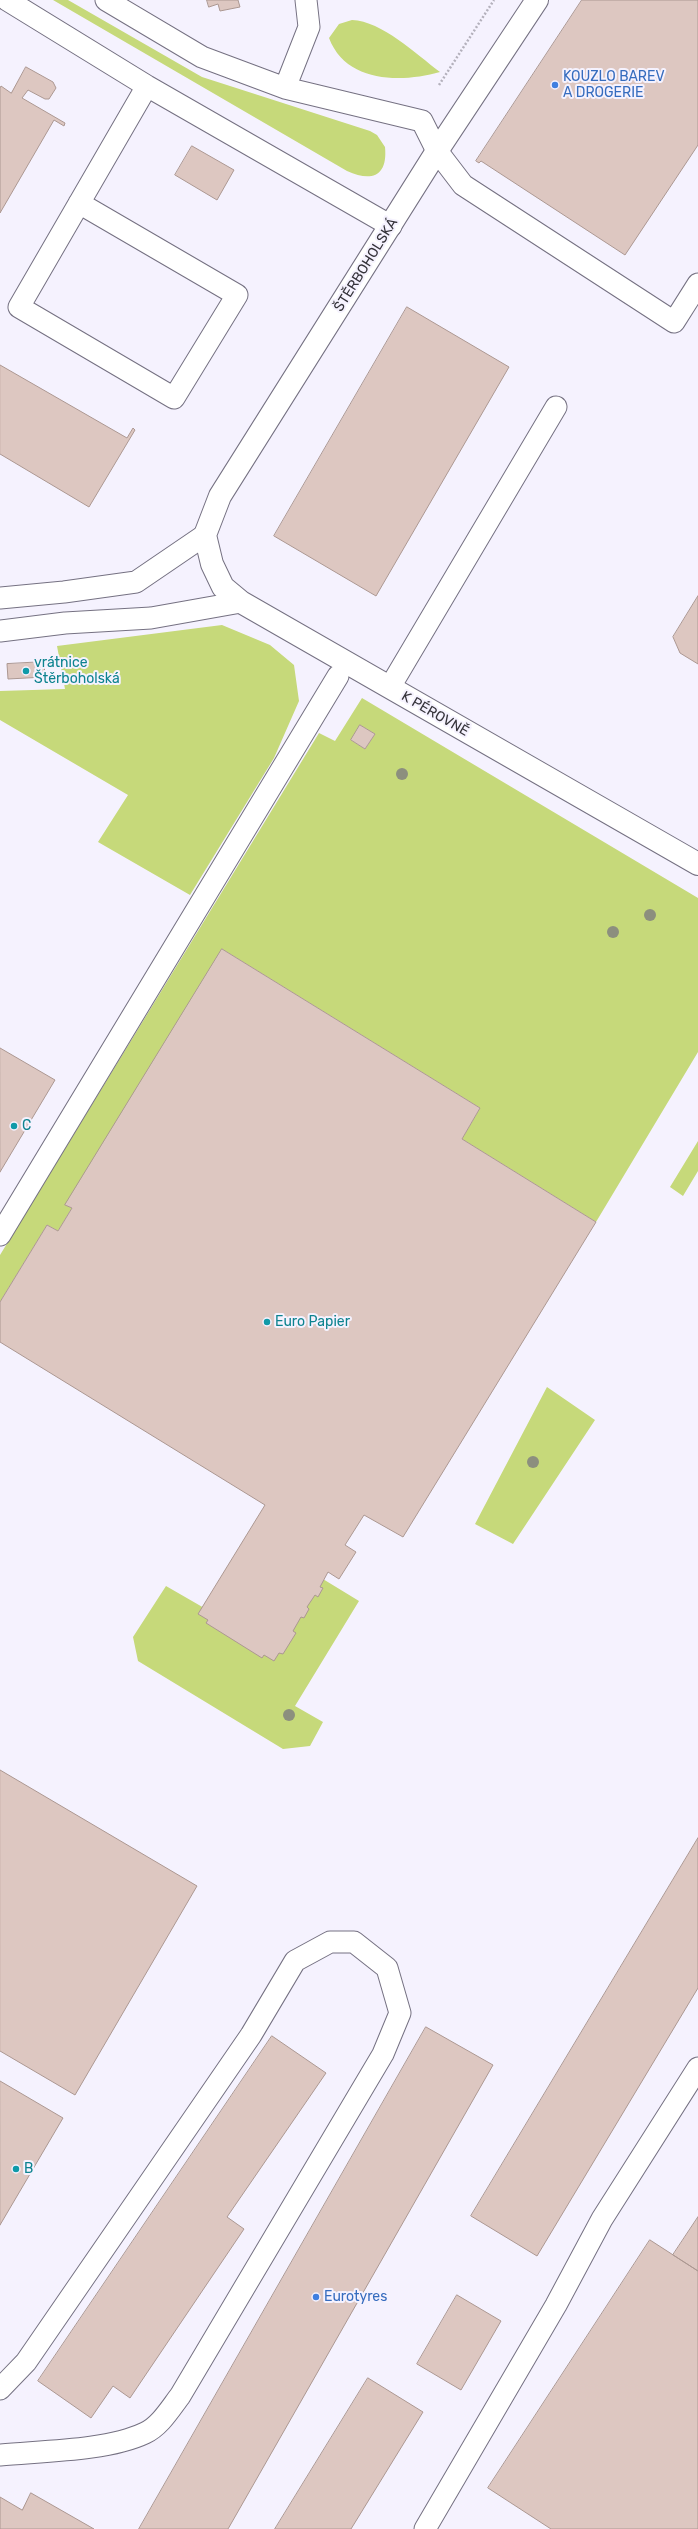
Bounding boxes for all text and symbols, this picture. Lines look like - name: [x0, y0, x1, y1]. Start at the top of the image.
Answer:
- place label: KOUZLO BAREV A DROGERIE: [563, 69, 665, 102]
- marker: KOUZLO BAREV A DROGERIE: [550, 80, 560, 90]
- street label: ŠTĚRBOHOLSKÁ: [331, 215, 401, 315]
- place label: vrátnice Štěrboholská: [34, 655, 120, 688]
- marker: vrátnice Štěrboholská: [21, 666, 31, 676]
- street label: K PÉROVNĚ: [398, 688, 472, 740]
- place label: C: [22, 1118, 31, 1134]
- marker: C: [9, 1121, 19, 1131]
- place label: Euro Papier: [275, 1314, 350, 1330]
- marker: Euro Papier: [262, 1317, 272, 1327]
- place label: B: [24, 2161, 33, 2177]
- marker: B: [11, 2164, 21, 2174]
- place label: Eurotyres: [324, 2289, 387, 2305]
- marker: Eurotyres: [311, 2292, 321, 2302]

